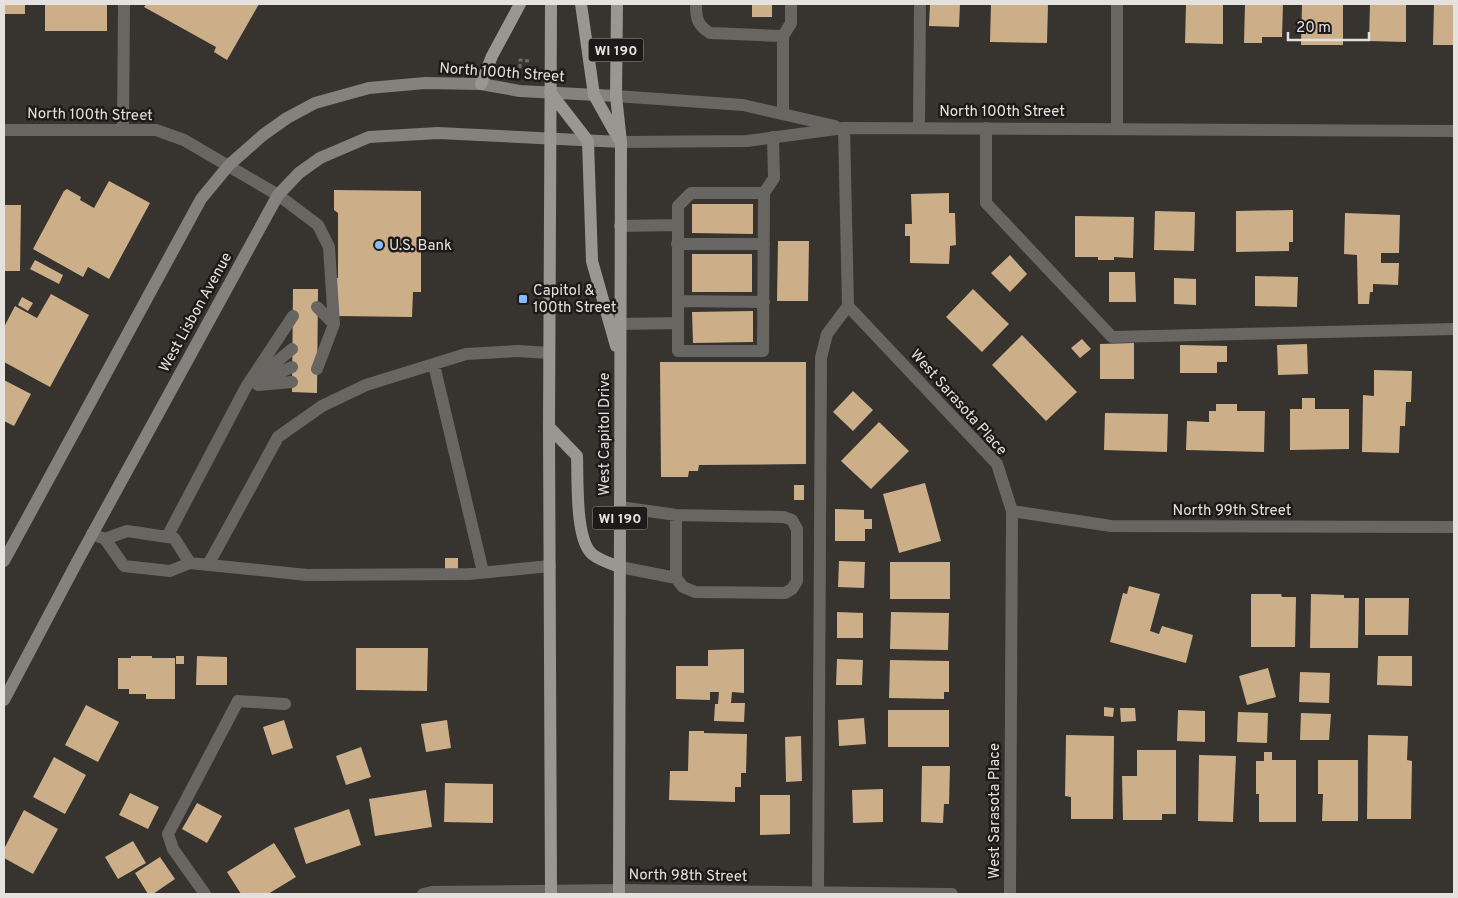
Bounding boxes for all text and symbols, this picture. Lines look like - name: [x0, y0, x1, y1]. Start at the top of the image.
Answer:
- scale bar: [1288, 10, 1369, 42]
- text: 20 m: [1296, 19, 1331, 38]
- road number: WI 190: [588, 38, 644, 62]
- street label: North 100th Street: [439, 60, 565, 87]
- street label: North 100th Street: [939, 103, 1065, 122]
- street label: North 100th Street: [27, 105, 153, 126]
- place label: U.S. Bank: [389, 237, 452, 256]
- marker: U.S. Bank: [373, 239, 385, 251]
- street label: West Lisbon Avenue: [156, 250, 237, 376]
- place label: Capitol & 100th Street: [533, 282, 616, 318]
- marker: Capitol & 100th Street: [517, 293, 529, 305]
- street label: West Sarasota Place: [905, 346, 1010, 460]
- street label: West Capitol Drive: [596, 372, 615, 496]
- street label: North 99th Street: [1173, 502, 1291, 521]
- road number: WI 190: [592, 506, 648, 530]
- street label: West Sarasota Place: [986, 743, 1005, 879]
- street label: North 98th Street: [628, 866, 748, 887]

